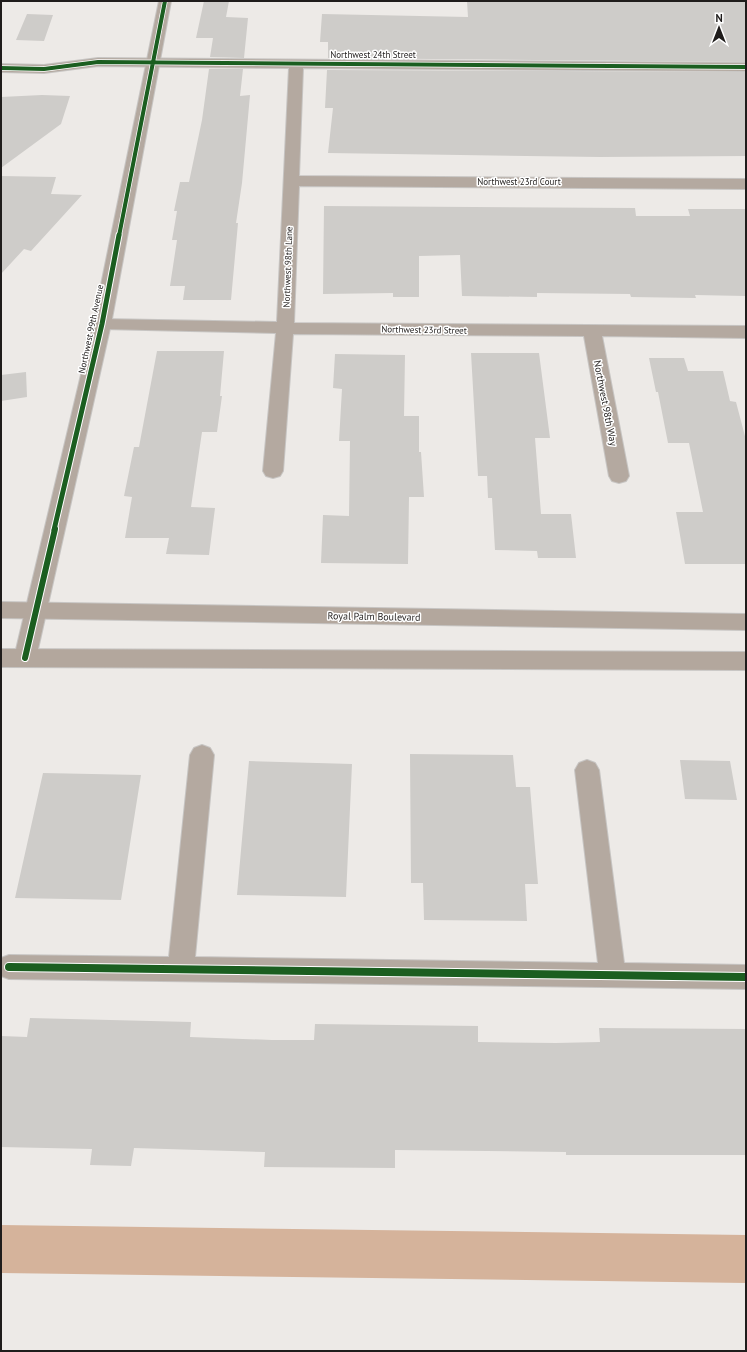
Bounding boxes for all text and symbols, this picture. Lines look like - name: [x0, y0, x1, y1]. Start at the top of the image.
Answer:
- north arrow: [699, 8, 739, 48]
- text: N: [715, 11, 723, 25]
- street label: Northwest 24th Street: [330, 49, 416, 60]
- street label: Northwest 23rd Court: [477, 176, 561, 187]
- street label: Northwest 98th Lane: [281, 226, 294, 308]
- street label: Northwest 99th Avenue: [76, 283, 105, 374]
- street label: Northwest 23rd Street: [381, 323, 467, 336]
- street label: Northwest 98th Way: [591, 359, 620, 447]
- street label: Royal Palm Boulevard: [328, 609, 420, 624]

